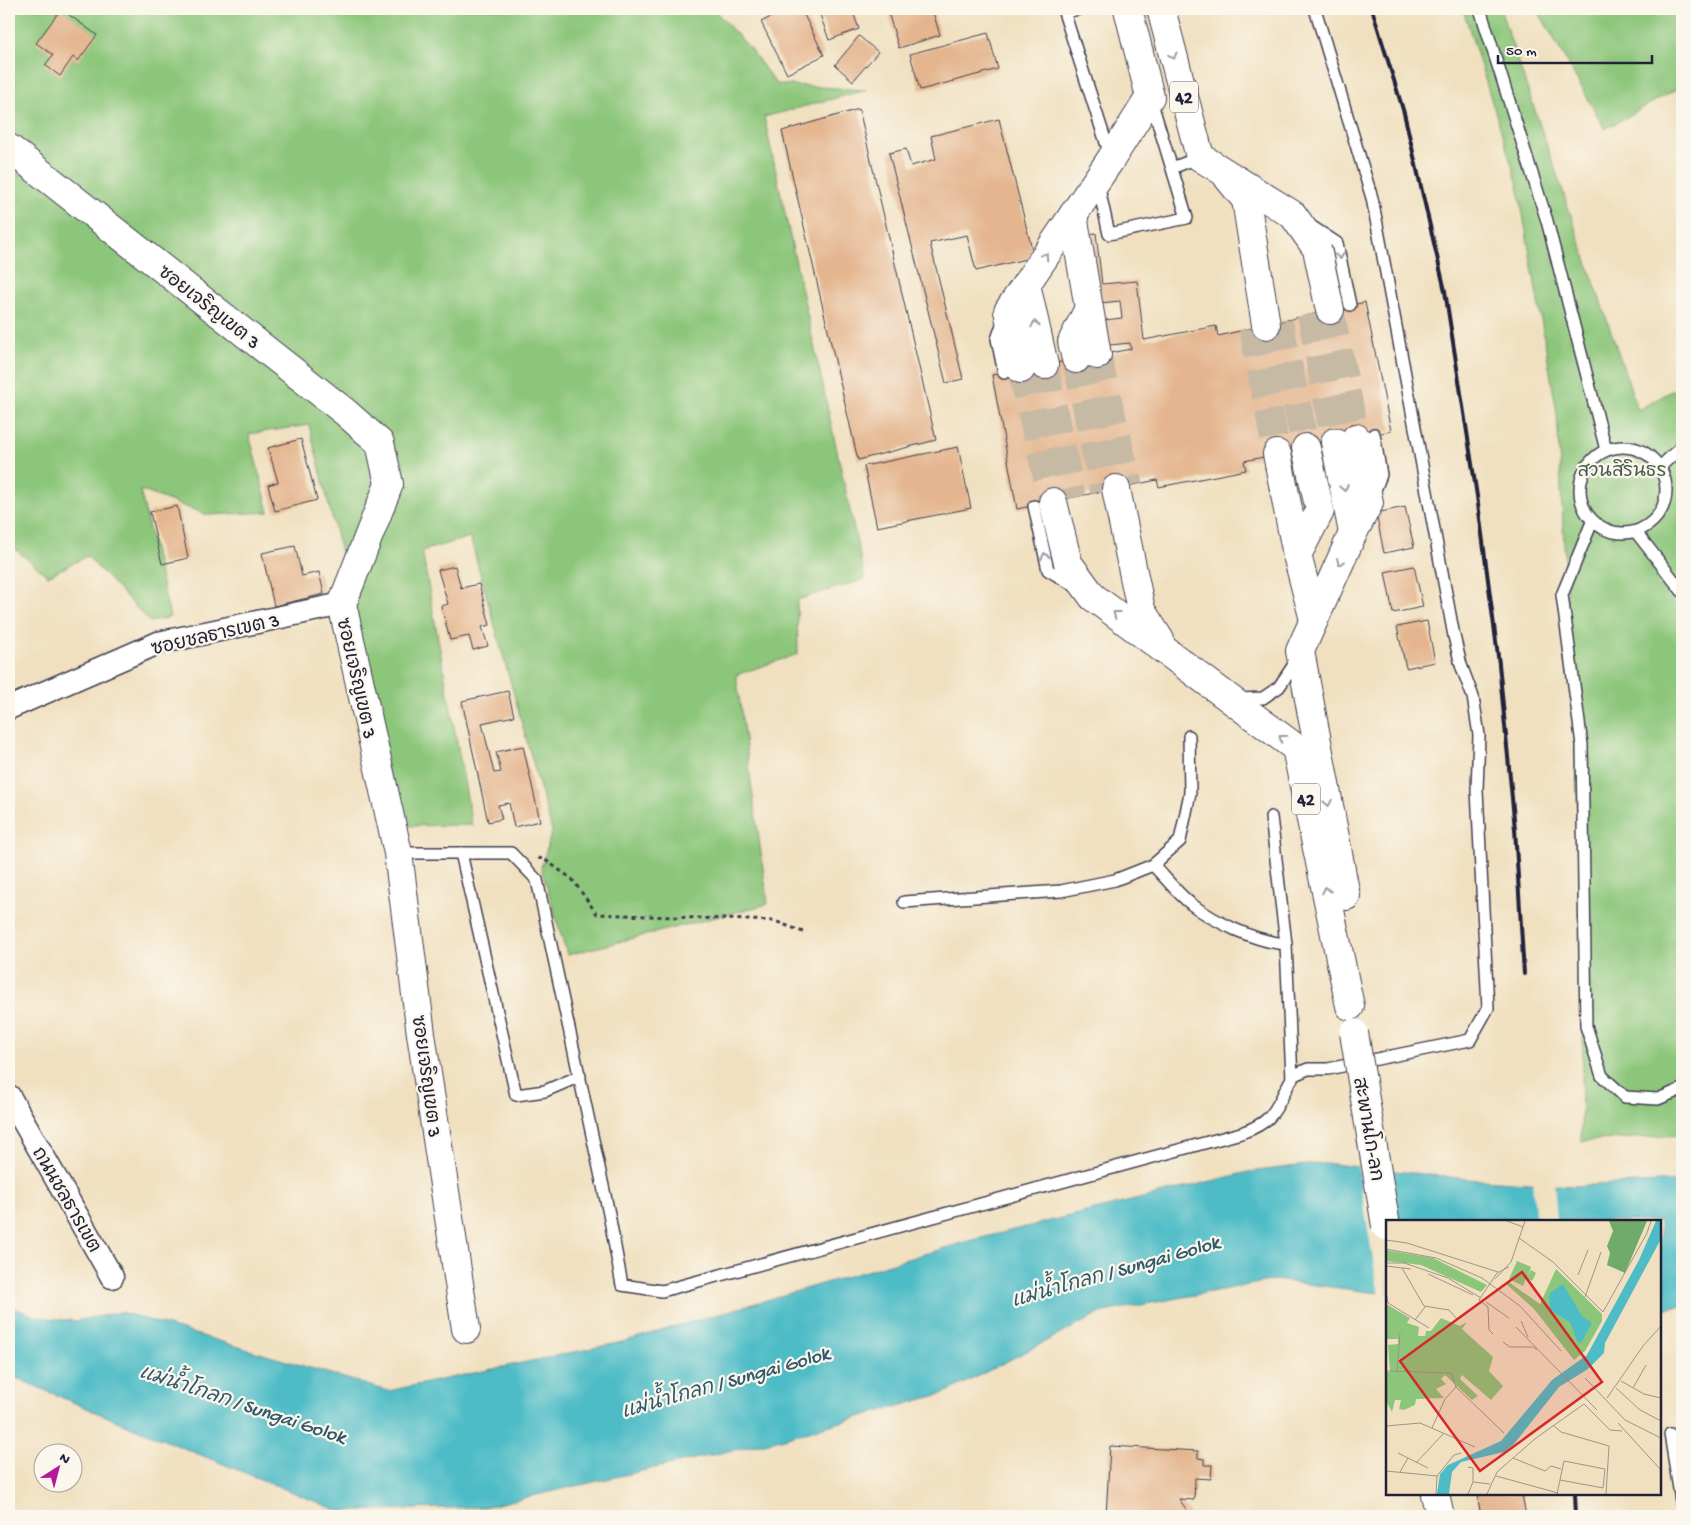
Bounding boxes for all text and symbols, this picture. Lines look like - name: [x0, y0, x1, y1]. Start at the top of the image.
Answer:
- scale bar: [1498, 32, 1652, 64]
- text: 50 m: [1506, 43, 1537, 61]
- one-way arrow: [1167, 51, 1178, 60]
- road number: 42: [1170, 81, 1198, 112]
- one-way arrow: [1334, 252, 1344, 261]
- one-way arrow: [1039, 253, 1048, 262]
- street label: ซอยเจริญเขต 3: [152, 260, 265, 356]
- one-way arrow: [1030, 320, 1041, 329]
- park label: สวนสิรินธร: [1578, 459, 1666, 484]
- one-way arrow: [1339, 483, 1349, 492]
- one-way arrow: [1040, 552, 1051, 561]
- one-way arrow: [1336, 557, 1346, 566]
- street label: ซอยชลธารเขต 3: [149, 610, 282, 662]
- one-way arrow: [1112, 611, 1122, 620]
- street label: ซอยเจริญเขต 3: [330, 616, 382, 742]
- one-way arrow: [1278, 735, 1288, 744]
- road number: 42: [1292, 784, 1320, 814]
- one-way arrow: [1323, 799, 1333, 807]
- one-way arrow: [1321, 886, 1332, 895]
- street label: ซอยเจริญเขต 3: [405, 1014, 446, 1139]
- street label: สะพานโก-ลก: [1346, 1075, 1391, 1183]
- street label: ถนนชลธารเขต: [25, 1144, 105, 1258]
- inset map: [1386, 1220, 1661, 1495]
- water label: แม่น้ำโกลก / Sungai Golok: [1007, 1222, 1225, 1314]
- water label: แม่น้ำโกลก / Sungai Golok: [617, 1333, 835, 1425]
- water label: แม่น้ำโกลก / Sungai Golok: [136, 1353, 353, 1451]
- north arrow: [32, 1442, 82, 1492]
- text: N: [55, 1450, 73, 1469]

